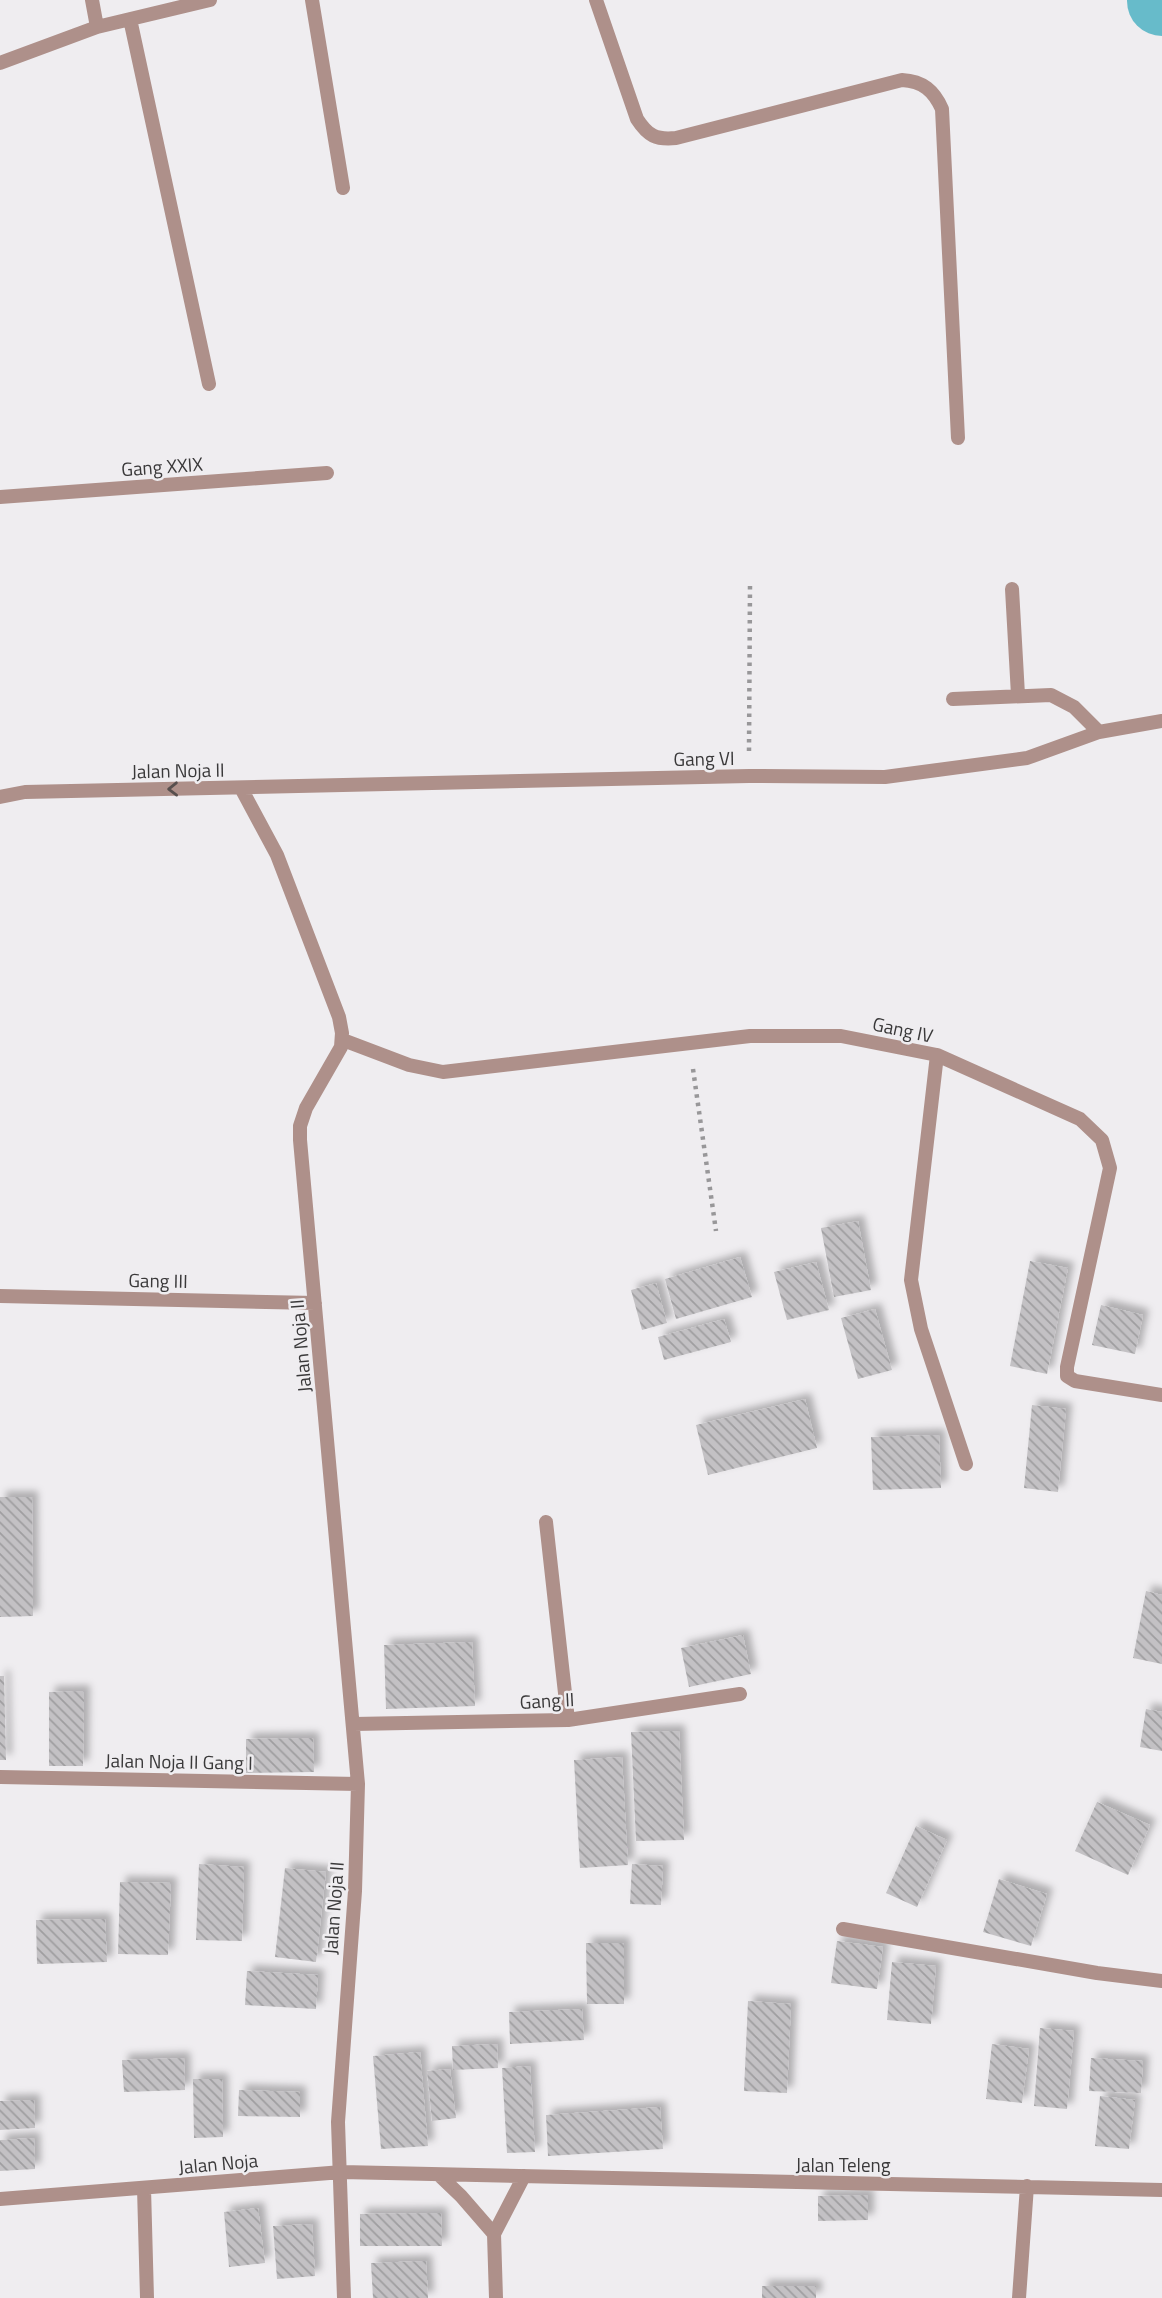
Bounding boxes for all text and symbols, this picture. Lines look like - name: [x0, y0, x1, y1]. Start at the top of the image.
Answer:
- street label: Gang XXIX: [120, 449, 204, 483]
- street label: Gang VI: [673, 743, 735, 773]
- street label: Jalan Noja II: [131, 755, 225, 785]
- one-way arrow: [167, 781, 177, 797]
- street label: Gang IV: [870, 1008, 936, 1050]
- street label: Gang III: [128, 1265, 188, 1295]
- street label: Jalan Noja II: [281, 1298, 319, 1394]
- street label: Gang II: [519, 1684, 575, 1716]
- street label: Jalan Noja II Gang I: [105, 1745, 253, 1777]
- street label: Jalan Noja II: [315, 1860, 351, 1956]
- street label: Jalan Noja: [177, 2145, 259, 2181]
- street label: Jalan Teleng: [795, 2150, 891, 2179]

